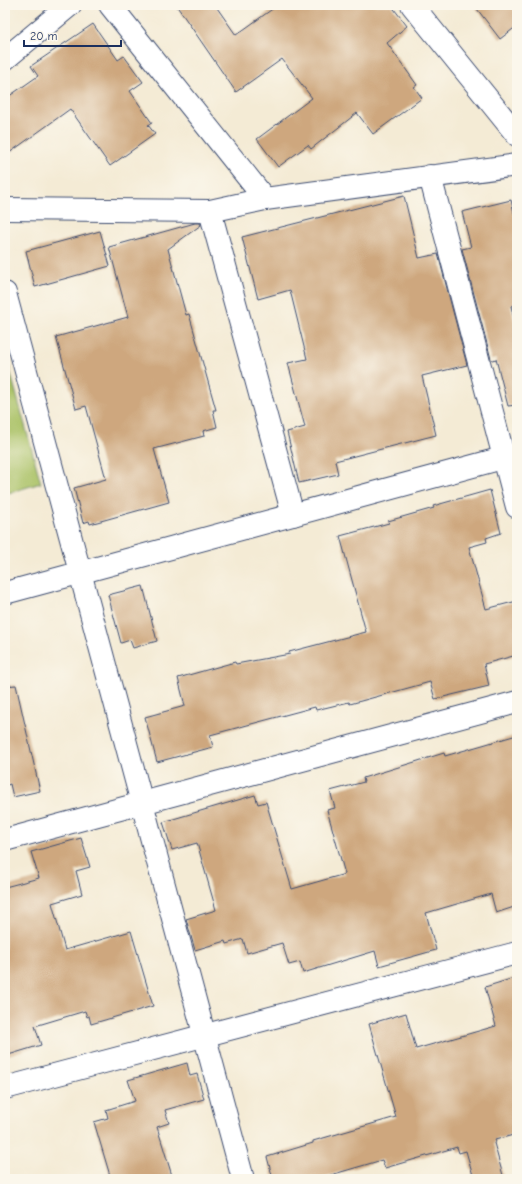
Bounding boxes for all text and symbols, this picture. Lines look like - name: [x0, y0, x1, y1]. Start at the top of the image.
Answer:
- scale bar: [24, 22, 121, 48]
- text: 20 m: [30, 29, 58, 43]

